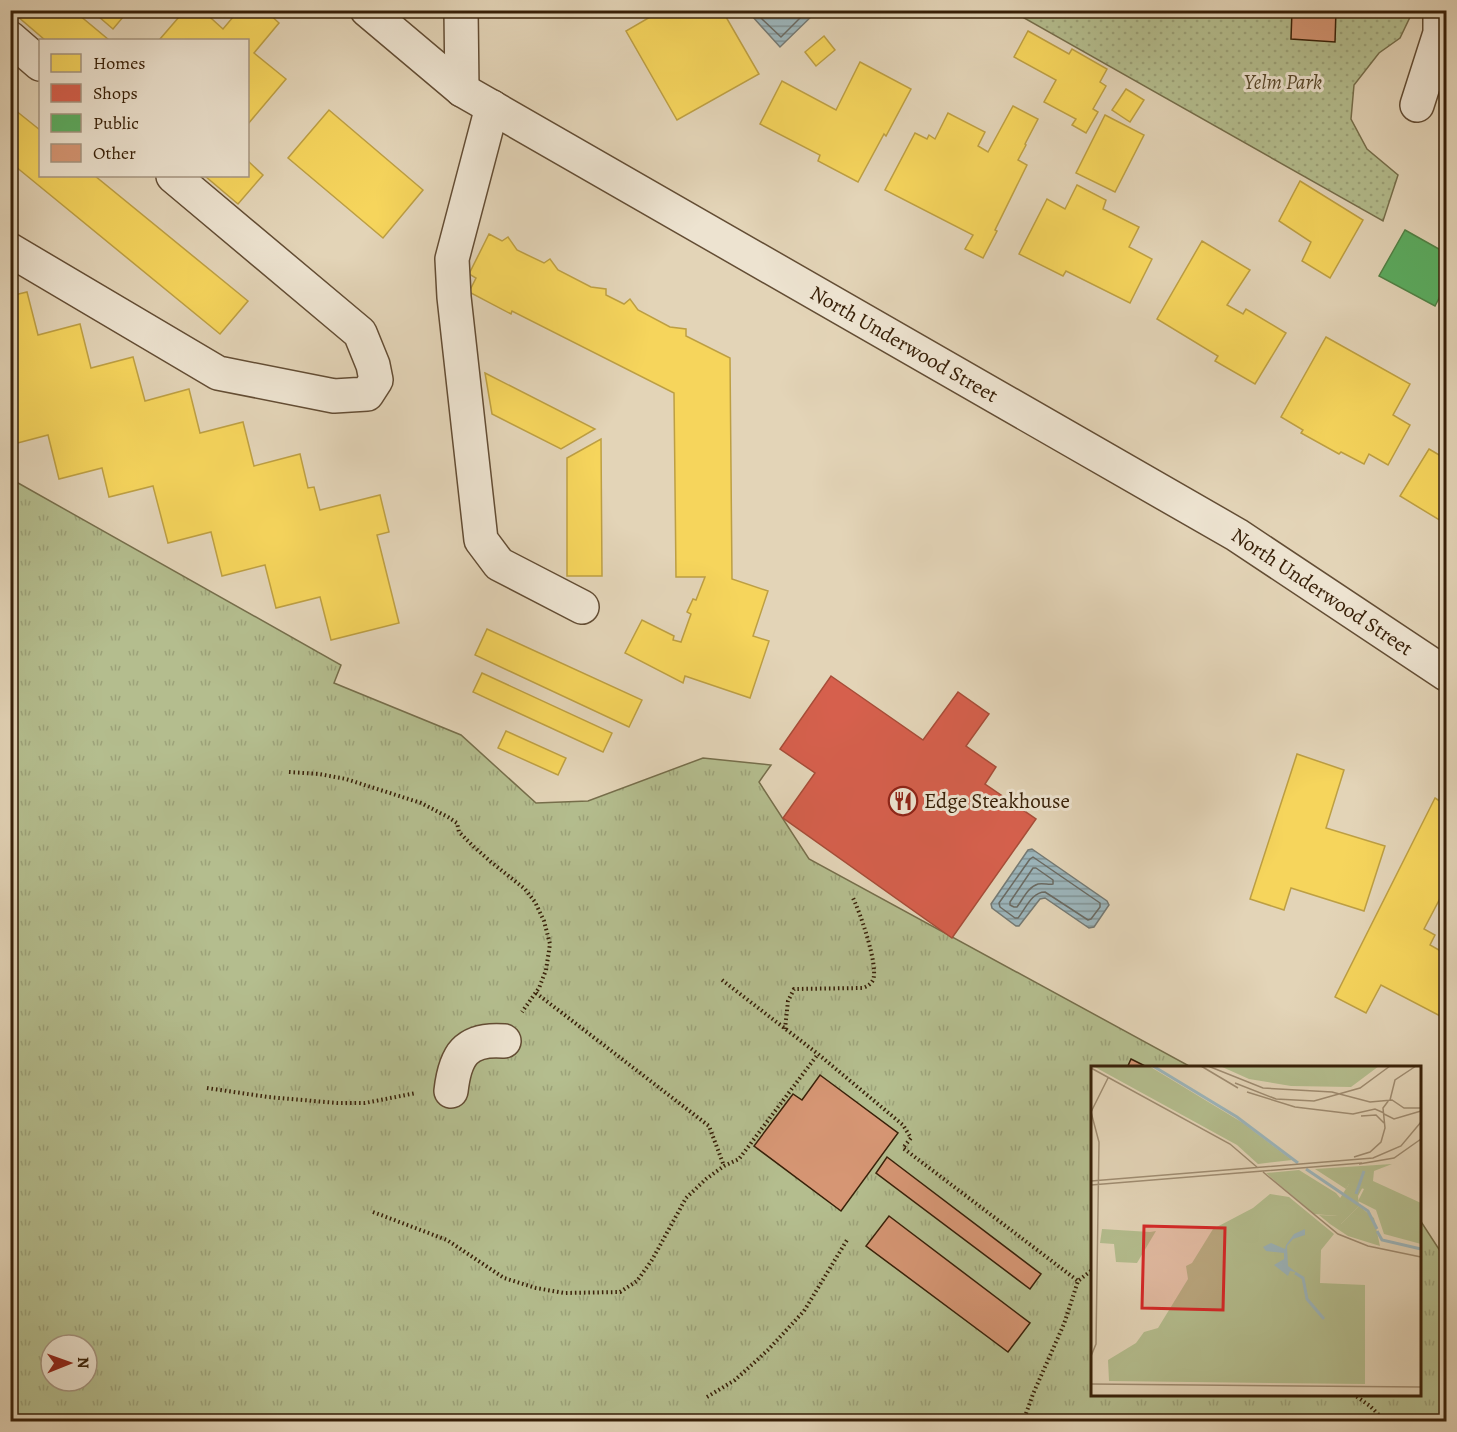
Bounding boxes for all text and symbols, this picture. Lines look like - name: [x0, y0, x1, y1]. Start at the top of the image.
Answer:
- legend: [39, 39, 249, 177]
- text: Homes: [93, 51, 145, 75]
- park label: Yelm Park: [1244, 68, 1322, 96]
- text: Shops: [93, 81, 138, 105]
- text: Public: [93, 111, 139, 135]
- text: Other: [93, 141, 136, 165]
- street label: North Underwood Street: [805, 279, 1003, 409]
- street label: North Underwood Street: [1226, 521, 1418, 662]
- restaurant icon: Edge Steakhouse: [887, 785, 919, 817]
- place label: Edge Steakhouse: [924, 787, 1070, 815]
- inset map: [1091, 1066, 1421, 1396]
- north arrow: [39, 1333, 99, 1393]
- text: N: [72, 1357, 94, 1369]

